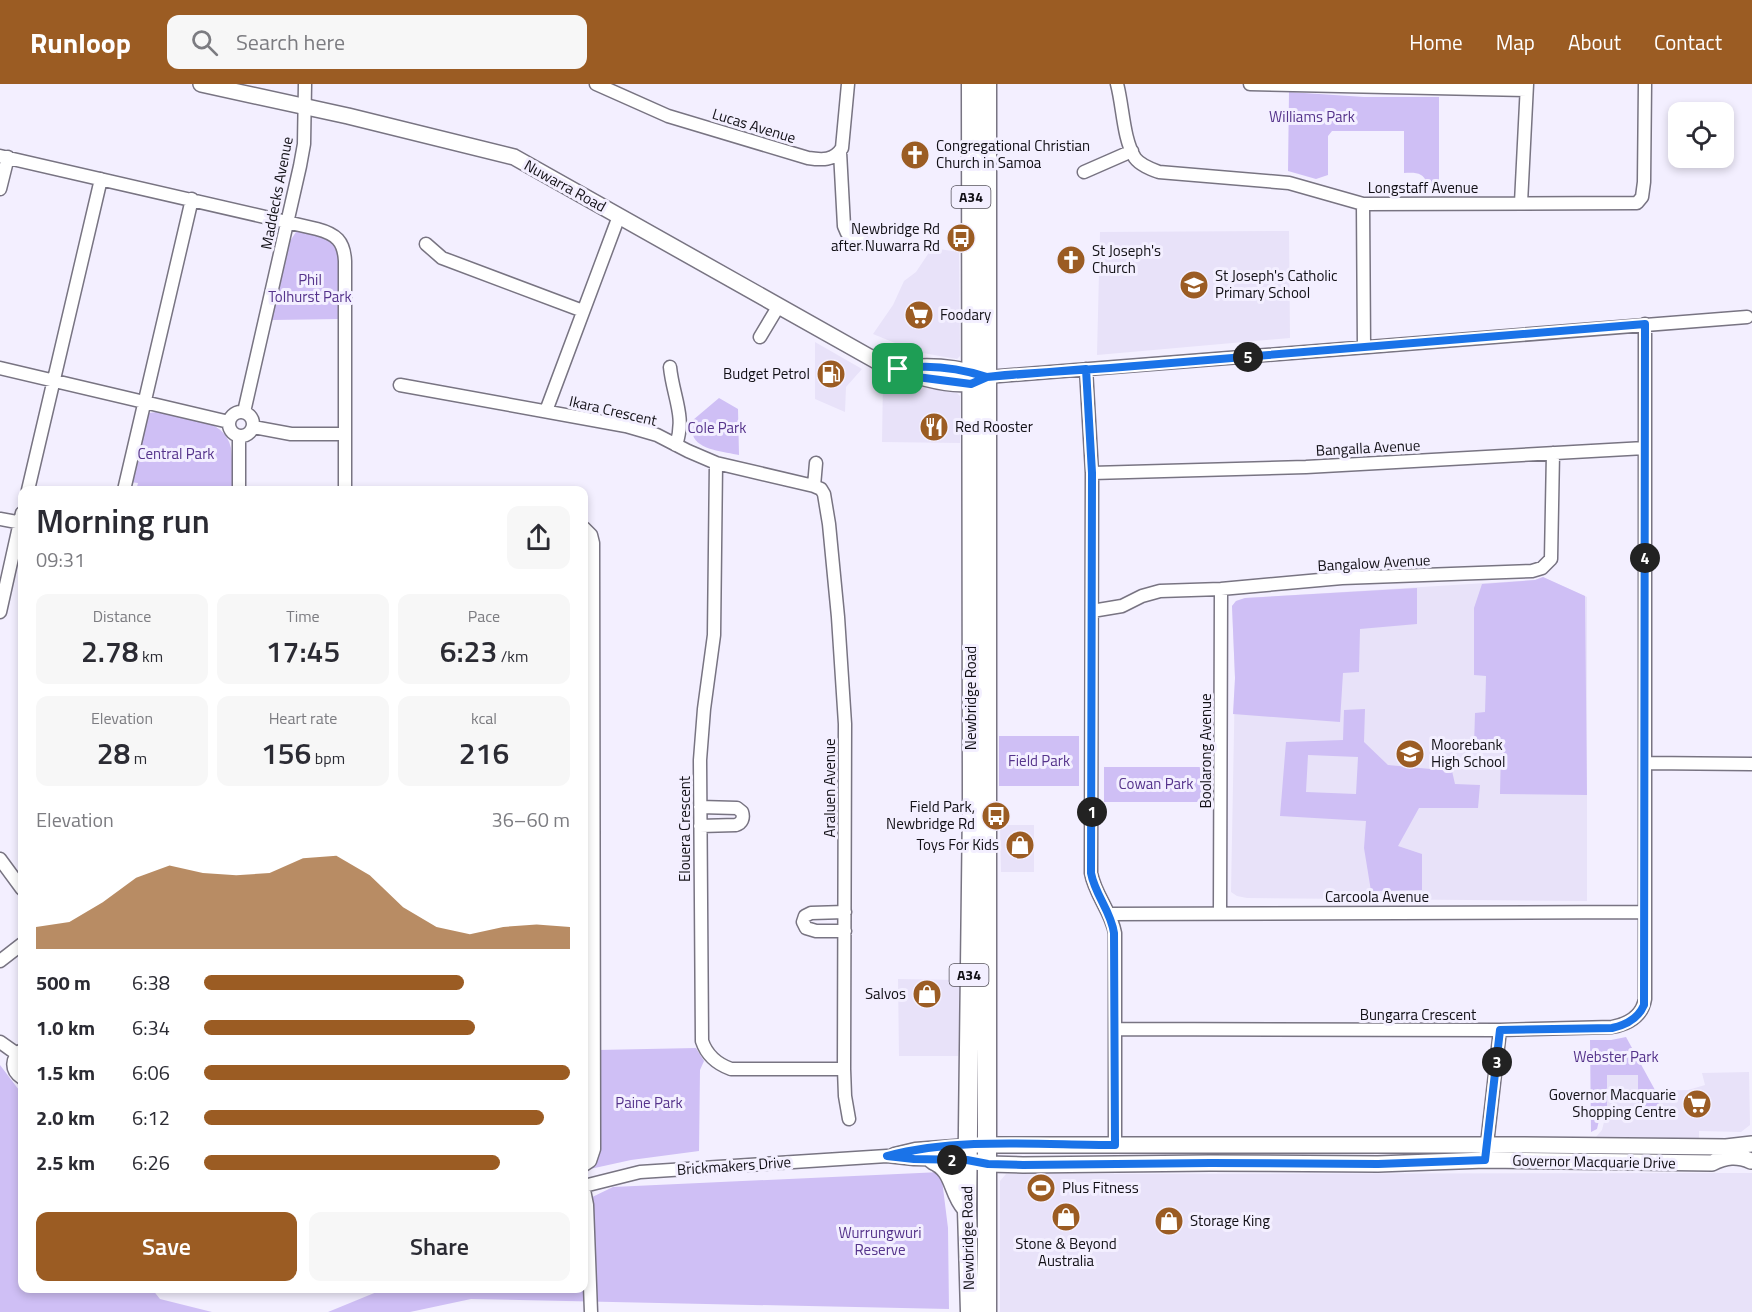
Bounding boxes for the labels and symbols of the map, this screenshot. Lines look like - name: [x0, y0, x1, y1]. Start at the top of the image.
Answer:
- street label: Lucas Avenue: [710, 102, 799, 149]
- park label: Williams Park: [1269, 105, 1355, 128]
- place label: Congregational Christian Church in Samoa: [936, 134, 1090, 174]
- street label: Maddecks Avenue: [254, 135, 299, 251]
- church icon: Congregational Christian Church in Samoa: [899, 139, 931, 171]
- street label: Nuwarra Road: [520, 154, 610, 218]
- street label: Longstaff Avenue: [1368, 176, 1478, 199]
- road number: A34: [952, 186, 990, 208]
- place label: Newbridge Rd after Nuwarra Rd: [831, 217, 940, 257]
- bus stop icon: Newbridge Rd after Nuwarra Rd: [945, 222, 977, 254]
- place label: St Joseph's Church: [1092, 239, 1161, 279]
- church icon: St Joseph's Church: [1055, 244, 1087, 276]
- place label: St Joseph's Catholic Primary School: [1215, 264, 1338, 304]
- park label: Phil Tolhurst Park: [268, 268, 352, 308]
- school or university icon: St Joseph's Catholic Primary School: [1178, 269, 1210, 301]
- supermarket icon: Foodary: [903, 299, 935, 331]
- place label: Foodary: [940, 303, 991, 326]
- pin: 5: [1233, 342, 1263, 372]
- pin: [872, 343, 923, 394]
- fuel station icon: Budget Petrol: [815, 358, 847, 390]
- place label: Budget Petrol: [723, 362, 810, 385]
- street label: Ikara Crescent: [567, 389, 660, 432]
- restaurant icon: Red Rooster: [918, 411, 950, 443]
- place label: Red Rooster: [955, 415, 1033, 438]
- park label: Cole Park: [688, 416, 746, 439]
- street label: Bangalla Avenue: [1315, 433, 1421, 462]
- park label: Central Park: [137, 442, 215, 465]
- pin: 4: [1630, 543, 1660, 573]
- street label: Bangalow Avenue: [1317, 548, 1431, 577]
- street label: Newbridge Road: [959, 646, 982, 750]
- street label: Boolarong Avenue: [1194, 693, 1217, 809]
- place label: Moorebank High School: [1431, 733, 1506, 773]
- school or university icon: Moorebank High School: [1394, 738, 1426, 770]
- street label: Araluen Avenue: [818, 739, 841, 837]
- park label: Field Park: [1008, 749, 1070, 772]
- park label: Cowan Park: [1119, 772, 1193, 795]
- street label: Elouera Crescent: [673, 775, 696, 882]
- place label: Field Park, Newbridge Rd: [886, 795, 975, 835]
- pin: 1: [1077, 797, 1107, 827]
- bus stop icon: Field Park, Newbridge Rd: [980, 800, 1012, 832]
- shop icon: Toys For Kids: [1004, 829, 1036, 861]
- place label: Toys For Kids: [917, 833, 999, 856]
- street label: Carcoola Avenue: [1325, 885, 1429, 908]
- road number: A34: [950, 964, 988, 986]
- shop icon: Salvos: [911, 978, 943, 1010]
- place label: Salvos: [865, 982, 906, 1005]
- street label: Bungarra Crescent: [1360, 1003, 1477, 1026]
- park label: Webster Park: [1573, 1045, 1659, 1068]
- pin: 3: [1482, 1047, 1512, 1077]
- place label: Governor Macquarie Shopping Centre: [1549, 1083, 1676, 1123]
- supermarket icon: Governor Macquarie Shopping Centre: [1681, 1088, 1713, 1120]
- park label: Paine Park: [615, 1091, 683, 1114]
- pin: 2: [937, 1145, 967, 1175]
- street label: Governor Macquarie Drive: [1512, 1149, 1676, 1174]
- street label: Brickmakers Drive: [676, 1150, 792, 1181]
- sports icon: Plus Fitness: [1025, 1172, 1057, 1204]
- place label: Plus Fitness: [1062, 1176, 1139, 1199]
- street label: Newbridge Road: [955, 1186, 980, 1290]
- shop icon: Stone & Beyond Australia: [1050, 1201, 1082, 1233]
- shop icon: Storage King: [1153, 1205, 1185, 1237]
- place label: Storage King: [1190, 1209, 1270, 1232]
- park label: Wurrungwuri Reserve: [838, 1221, 922, 1261]
- place label: Stone & Beyond Australia: [1015, 1232, 1117, 1272]

